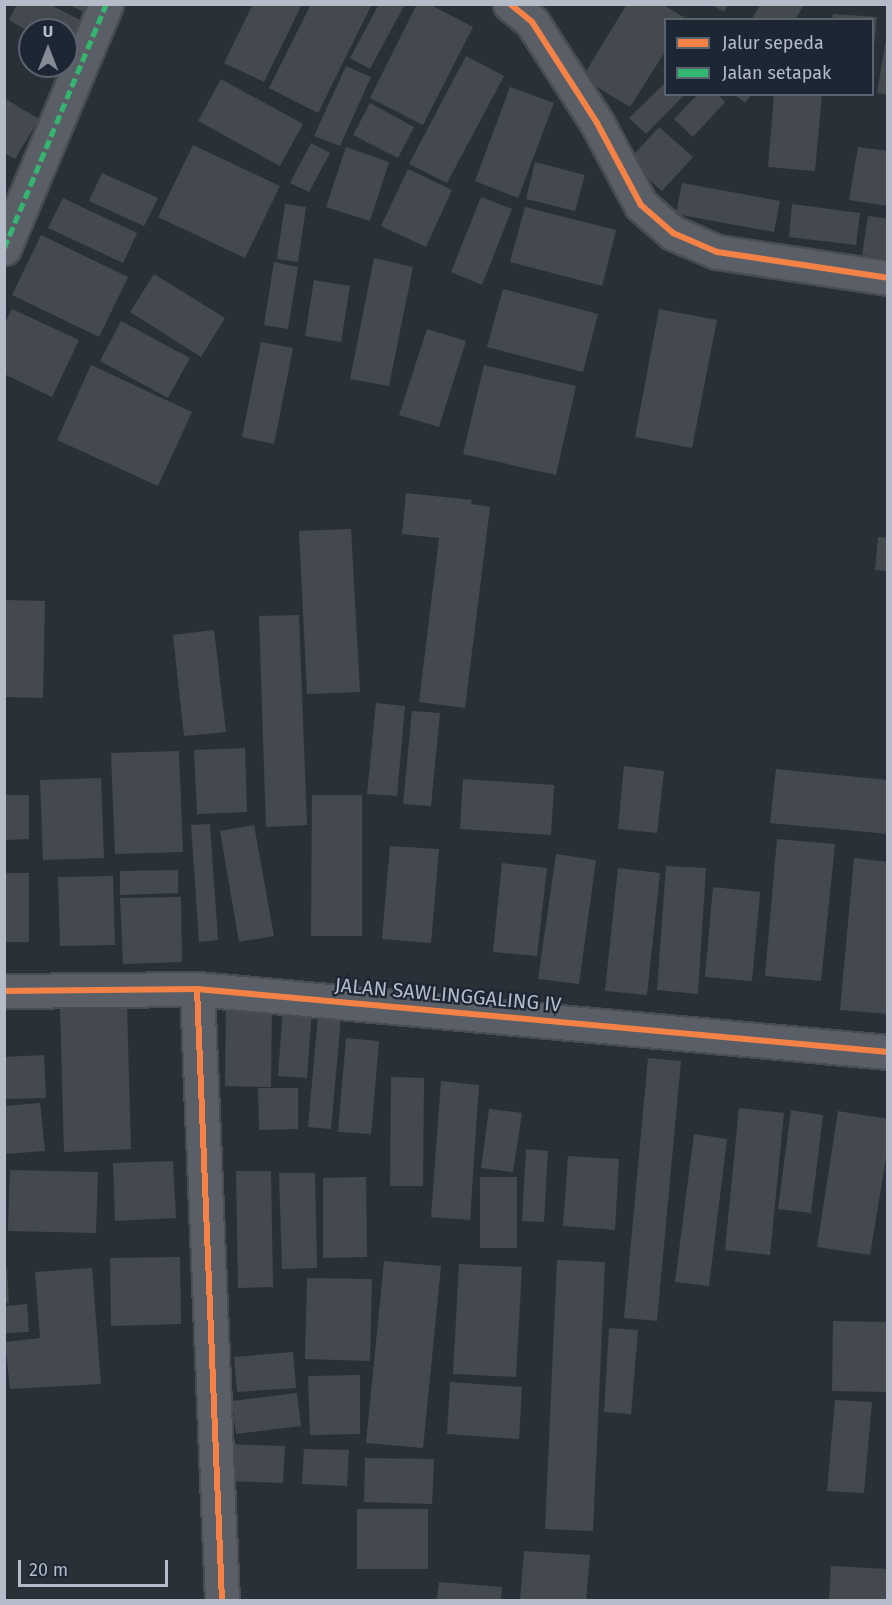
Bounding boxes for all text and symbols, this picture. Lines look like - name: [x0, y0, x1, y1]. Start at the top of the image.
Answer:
- north arrow: [18, 18, 78, 78]
- legend: [664, 18, 874, 96]
- text: U: [43, 22, 53, 41]
- text: Jalur sepeda: [722, 32, 824, 54]
- text: Jalan setapak: [722, 62, 831, 84]
- street label: JALAN SAWLINGGALING IV: [334, 973, 562, 1017]
- scale bar: [21, 1548, 171, 1586]
- text: 20 m: [29, 1559, 68, 1581]

